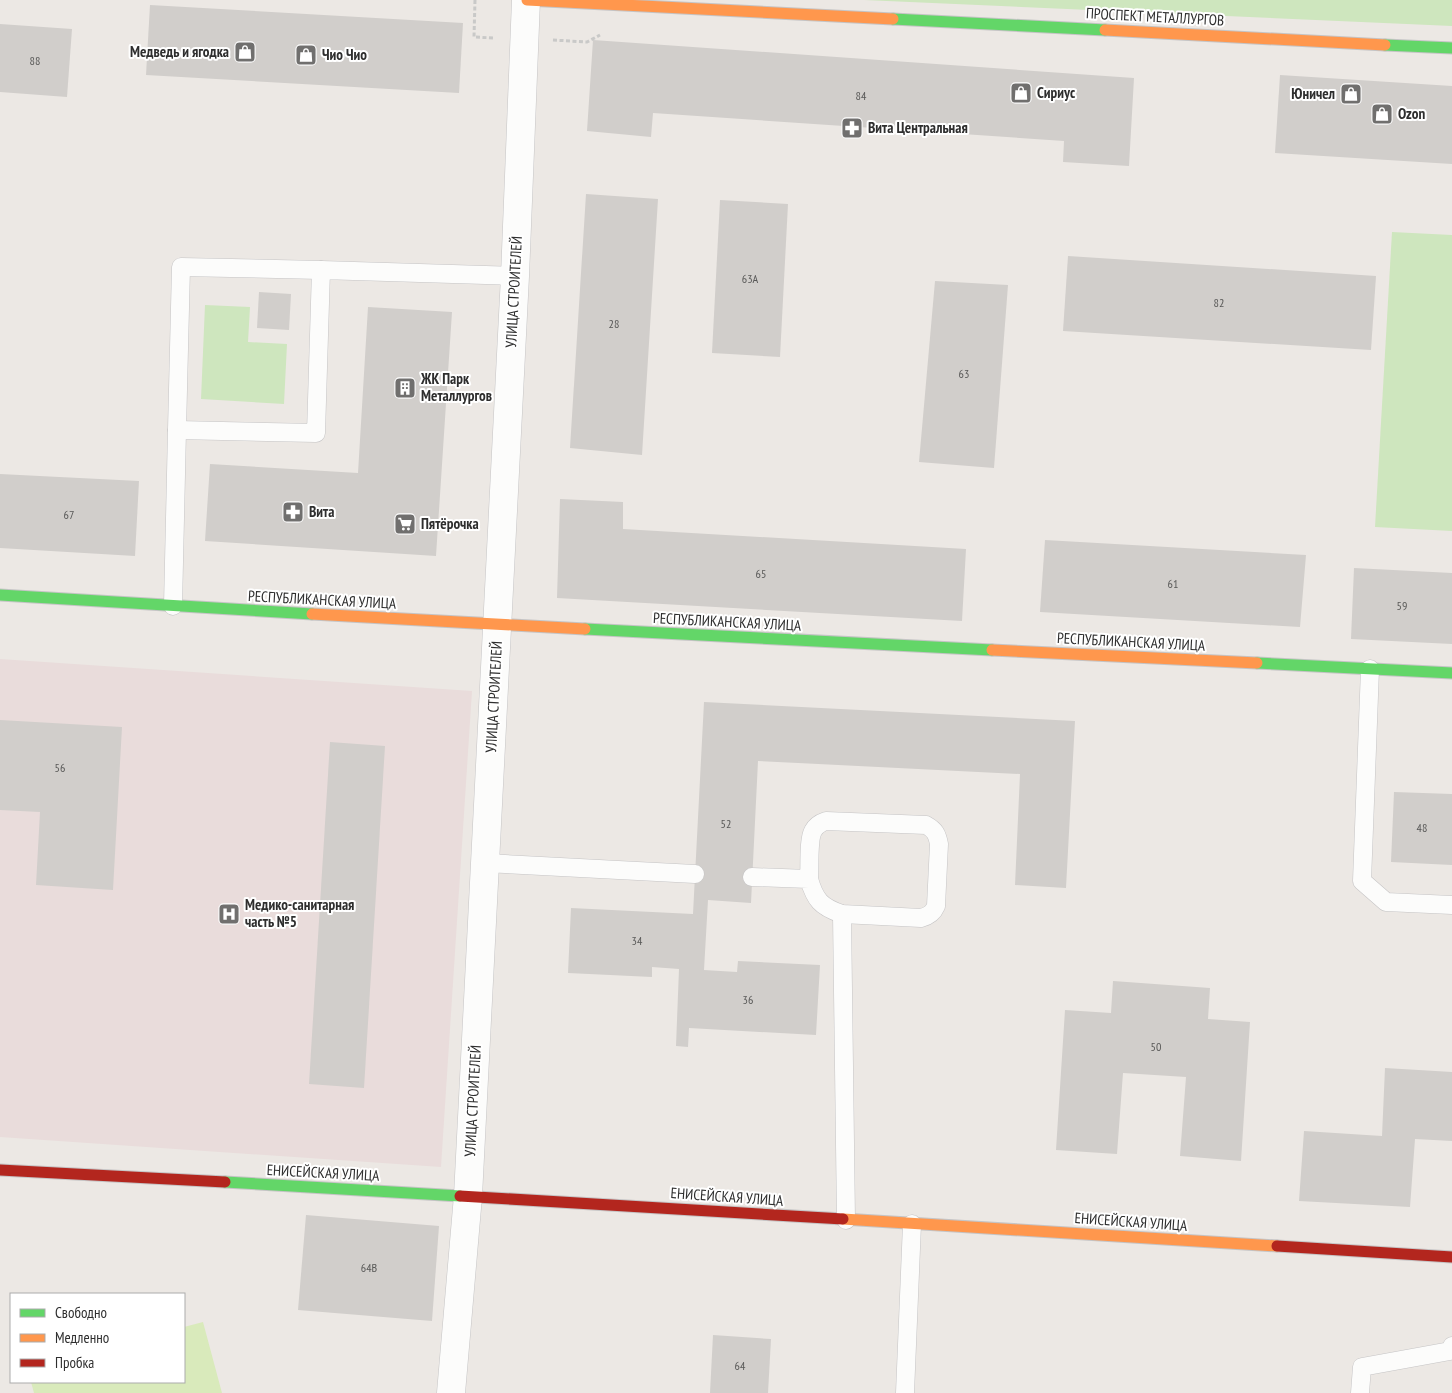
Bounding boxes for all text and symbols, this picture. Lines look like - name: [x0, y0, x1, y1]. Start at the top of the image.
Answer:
- street label: ПРОСПЕКТ МЕТАЛЛУРГОВ: [1085, 3, 1225, 30]
- shop icon: Медведь и ягодка: [233, 40, 257, 64]
- place label: Медведь и ягодка: [130, 42, 229, 61]
- shop icon: Чио Чио: [294, 43, 318, 67]
- place label: Чио Чио: [322, 45, 367, 64]
- house number: 88: [30, 53, 40, 68]
- shop icon: Сириус: [1009, 81, 1033, 105]
- shop icon: Юничел: [1339, 82, 1363, 106]
- place label: Сириус: [1037, 83, 1076, 102]
- place label: Юничел: [1291, 84, 1335, 103]
- house number: 84: [856, 88, 867, 103]
- shop icon: Ozon: [1370, 102, 1394, 126]
- place label: Ozon: [1398, 104, 1425, 123]
- pharmacy icon: Вита Центральная: [840, 116, 864, 140]
- place label: Вита Центральная: [868, 118, 968, 137]
- street label: УЛИЦА СТРОИТЕЛЕЙ: [501, 236, 526, 348]
- house number: 63А: [742, 271, 759, 286]
- house number: 82: [1214, 295, 1224, 310]
- house number: 28: [609, 316, 619, 331]
- house number: 63: [959, 366, 969, 381]
- place label: ЖК Парк Металлургов: [420, 369, 492, 405]
- building icon: ЖК Парк Металлургов: [393, 376, 417, 400]
- pharmacy icon: Вита: [281, 500, 305, 524]
- place label: Вита: [309, 502, 334, 521]
- house number: 67: [64, 507, 74, 522]
- supermarket icon: Пятёрочка: [393, 512, 417, 536]
- place label: Пятёрочка: [421, 514, 479, 533]
- house number: 65: [756, 566, 766, 581]
- house number: 61: [1168, 576, 1178, 591]
- street label: РЕСПУБЛИКАНСКАЯ УЛИЦА: [247, 586, 397, 613]
- house number: 59: [1397, 598, 1407, 613]
- street label: РЕСПУБЛИКАНСКАЯ УЛИЦА: [652, 608, 802, 635]
- street label: РЕСПУБЛИКАНСКАЯ УЛИЦА: [1056, 628, 1206, 655]
- street label: УЛИЦА СТРОИТЕЛЕЙ: [481, 641, 506, 753]
- house number: 56: [55, 760, 65, 775]
- house number: 52: [721, 816, 731, 831]
- house number: 48: [1417, 820, 1427, 835]
- place label: Медико-санитарная часть №5: [245, 895, 354, 931]
- hospital icon: Медико-санитарная часть №5: [217, 902, 241, 926]
- house number: 34: [632, 933, 643, 948]
- house number: 36: [743, 992, 753, 1007]
- house number: 50: [1151, 1039, 1161, 1054]
- street label: УЛИЦА СТРОИТЕЛЕЙ: [460, 1045, 485, 1157]
- street label: ЕНИСЕЙСКАЯ УЛИЦА: [266, 1160, 381, 1185]
- street label: ЕНИСЕЙСКАЯ УЛИЦА: [670, 1183, 785, 1210]
- street label: ЕНИСЕЙСКАЯ УЛИЦА: [1074, 1208, 1189, 1235]
- house number: 64В: [361, 1260, 378, 1275]
- legend: [10, 1293, 185, 1383]
- text: Свободно: [55, 1303, 107, 1322]
- text: Медленно: [55, 1328, 109, 1347]
- text: Пробка: [55, 1353, 94, 1372]
- house number: 64: [735, 1358, 746, 1373]

